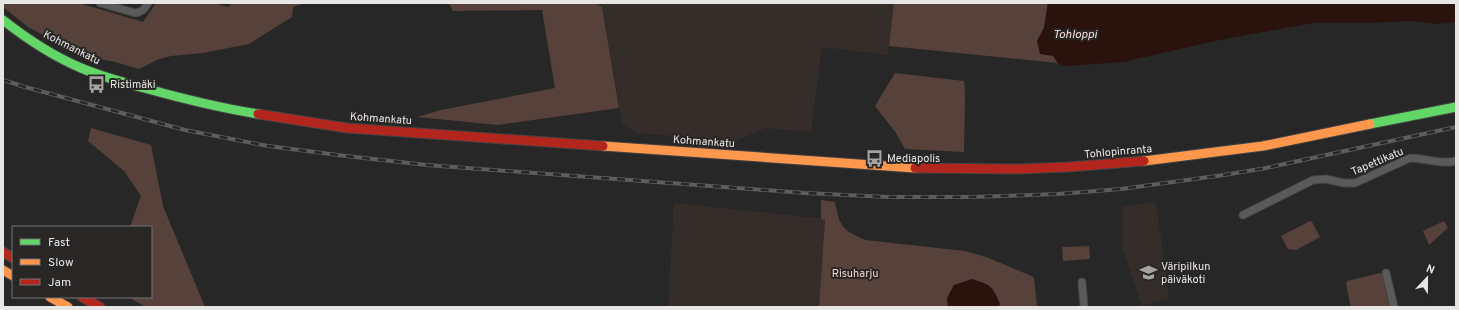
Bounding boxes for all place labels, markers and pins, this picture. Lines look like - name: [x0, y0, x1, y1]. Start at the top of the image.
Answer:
- bus stop icon: Ristimäki: [87, 74, 107, 94]
- place label: Ristimäki: [110, 78, 156, 92]
- bus stop icon: Mediapolis: [864, 148, 884, 168]
- place label: Mediapolis: [887, 152, 940, 166]
- place label: Väripilkun päiväkoti: [1161, 260, 1210, 287]
- school or university icon: Väripilkun päiväkoti: [1138, 262, 1158, 282]

